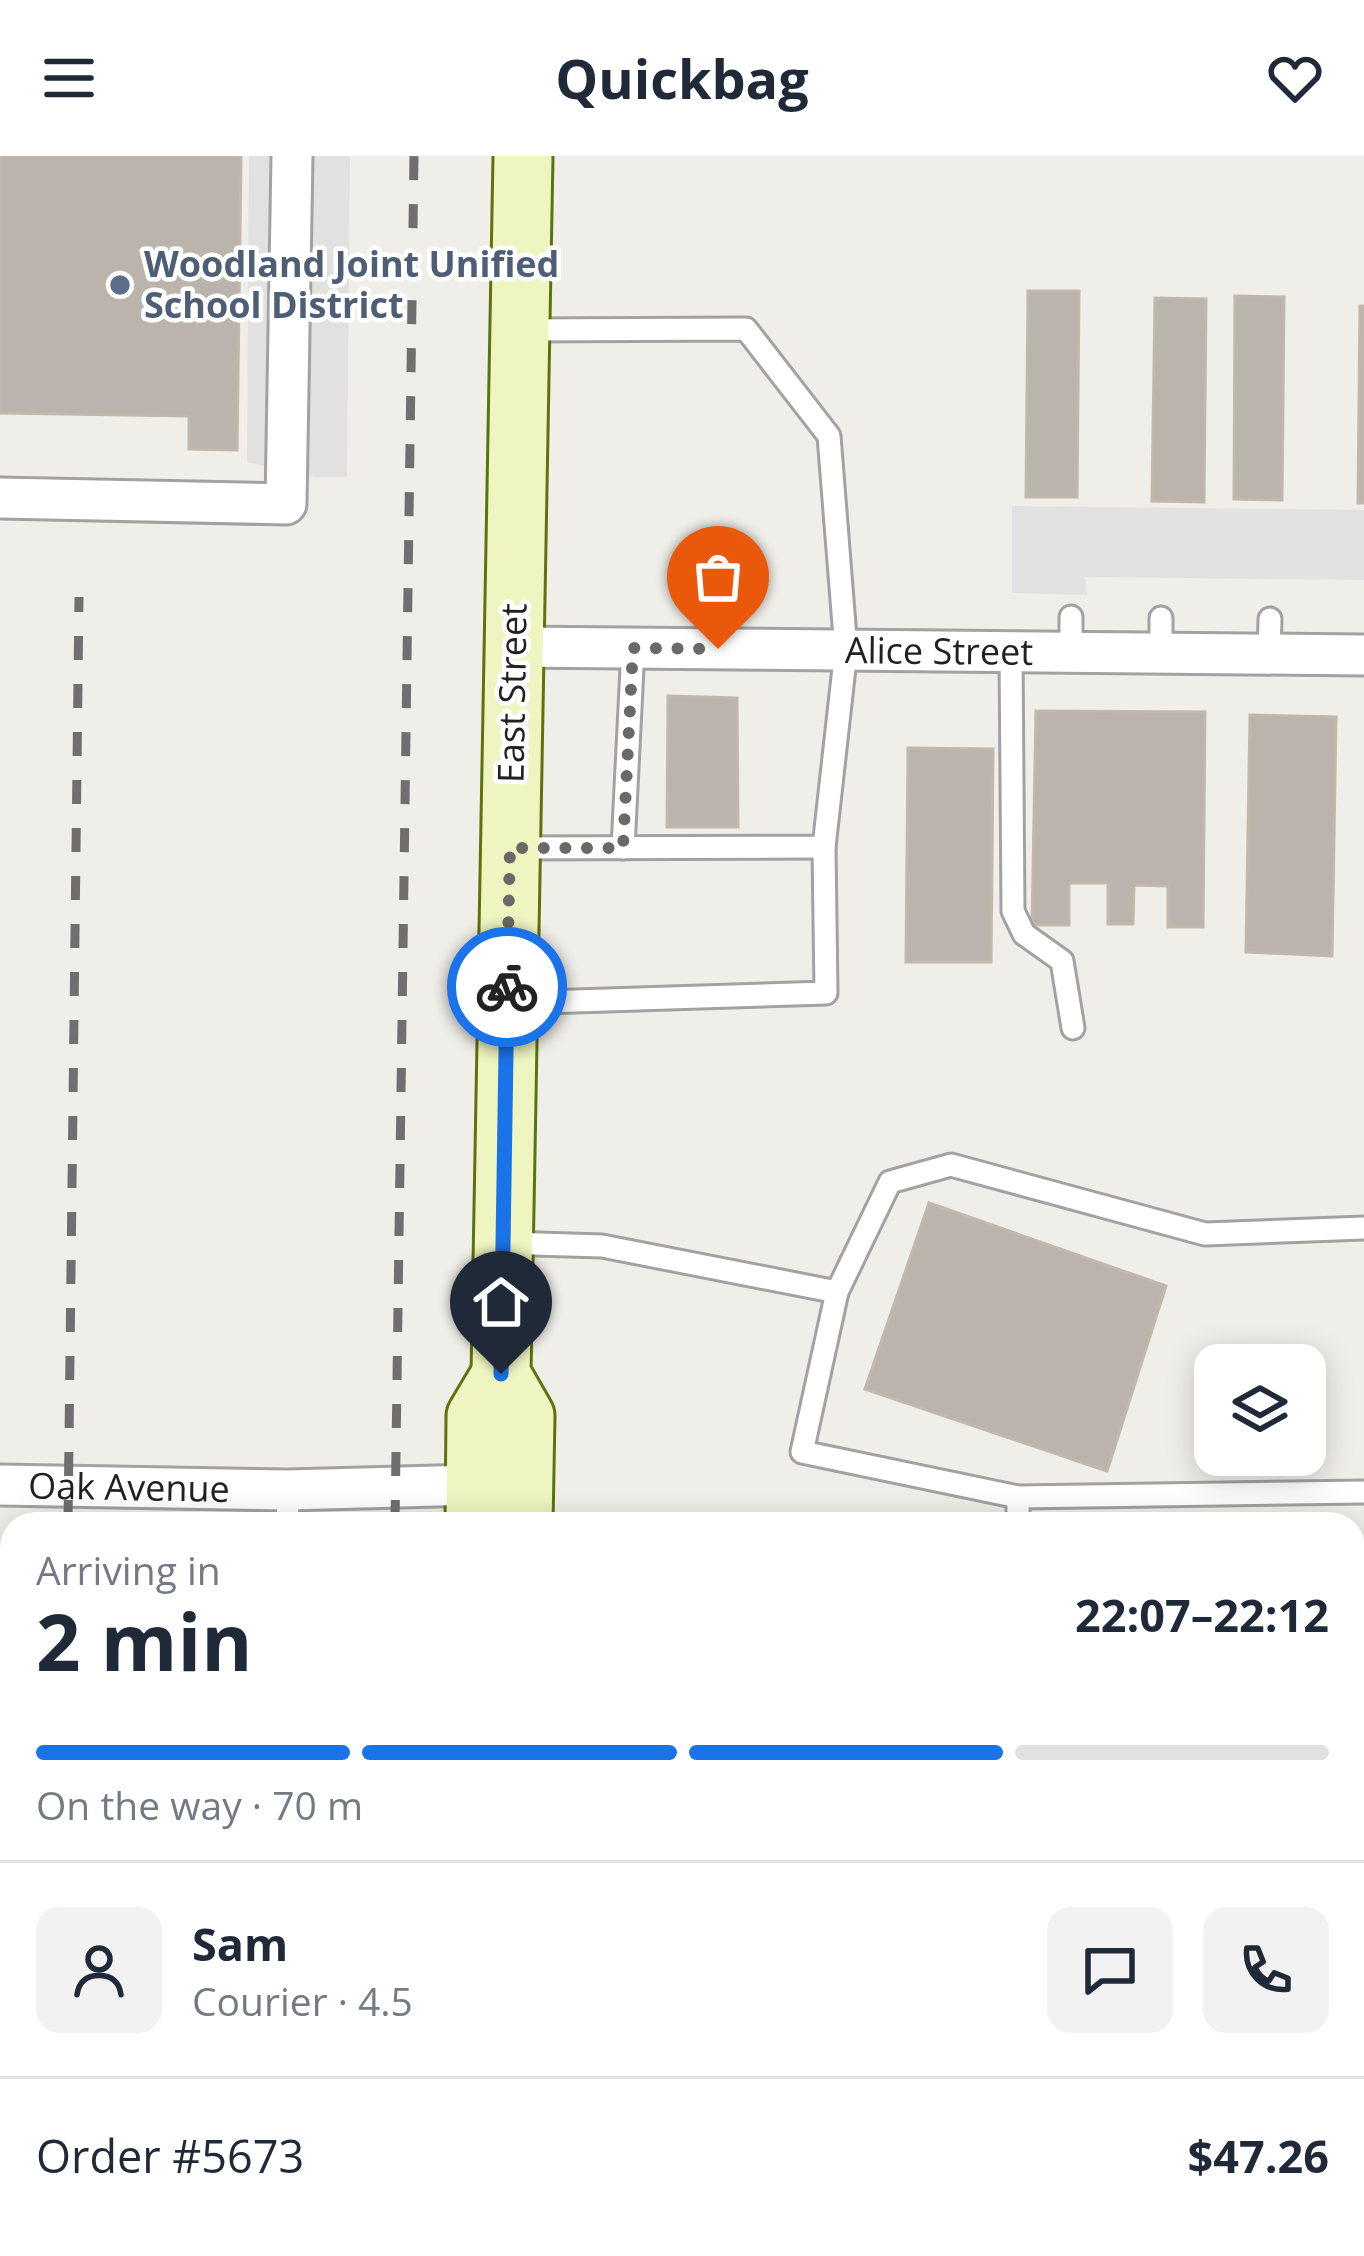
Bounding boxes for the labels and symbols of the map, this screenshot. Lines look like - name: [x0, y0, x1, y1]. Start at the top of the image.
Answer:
- place label: Woodland Joint Unified School District: [144, 239, 559, 329]
- marker: Woodland Joint Unified School District: [107, 272, 133, 298]
- pin: [667, 526, 769, 649]
- street label: East Street: [485, 603, 538, 783]
- street label: Alice Street: [845, 625, 1033, 676]
- courier: [447, 927, 567, 1047]
- pin: [450, 1251, 552, 1374]
- street label: Oak Avenue: [28, 1460, 230, 1513]

